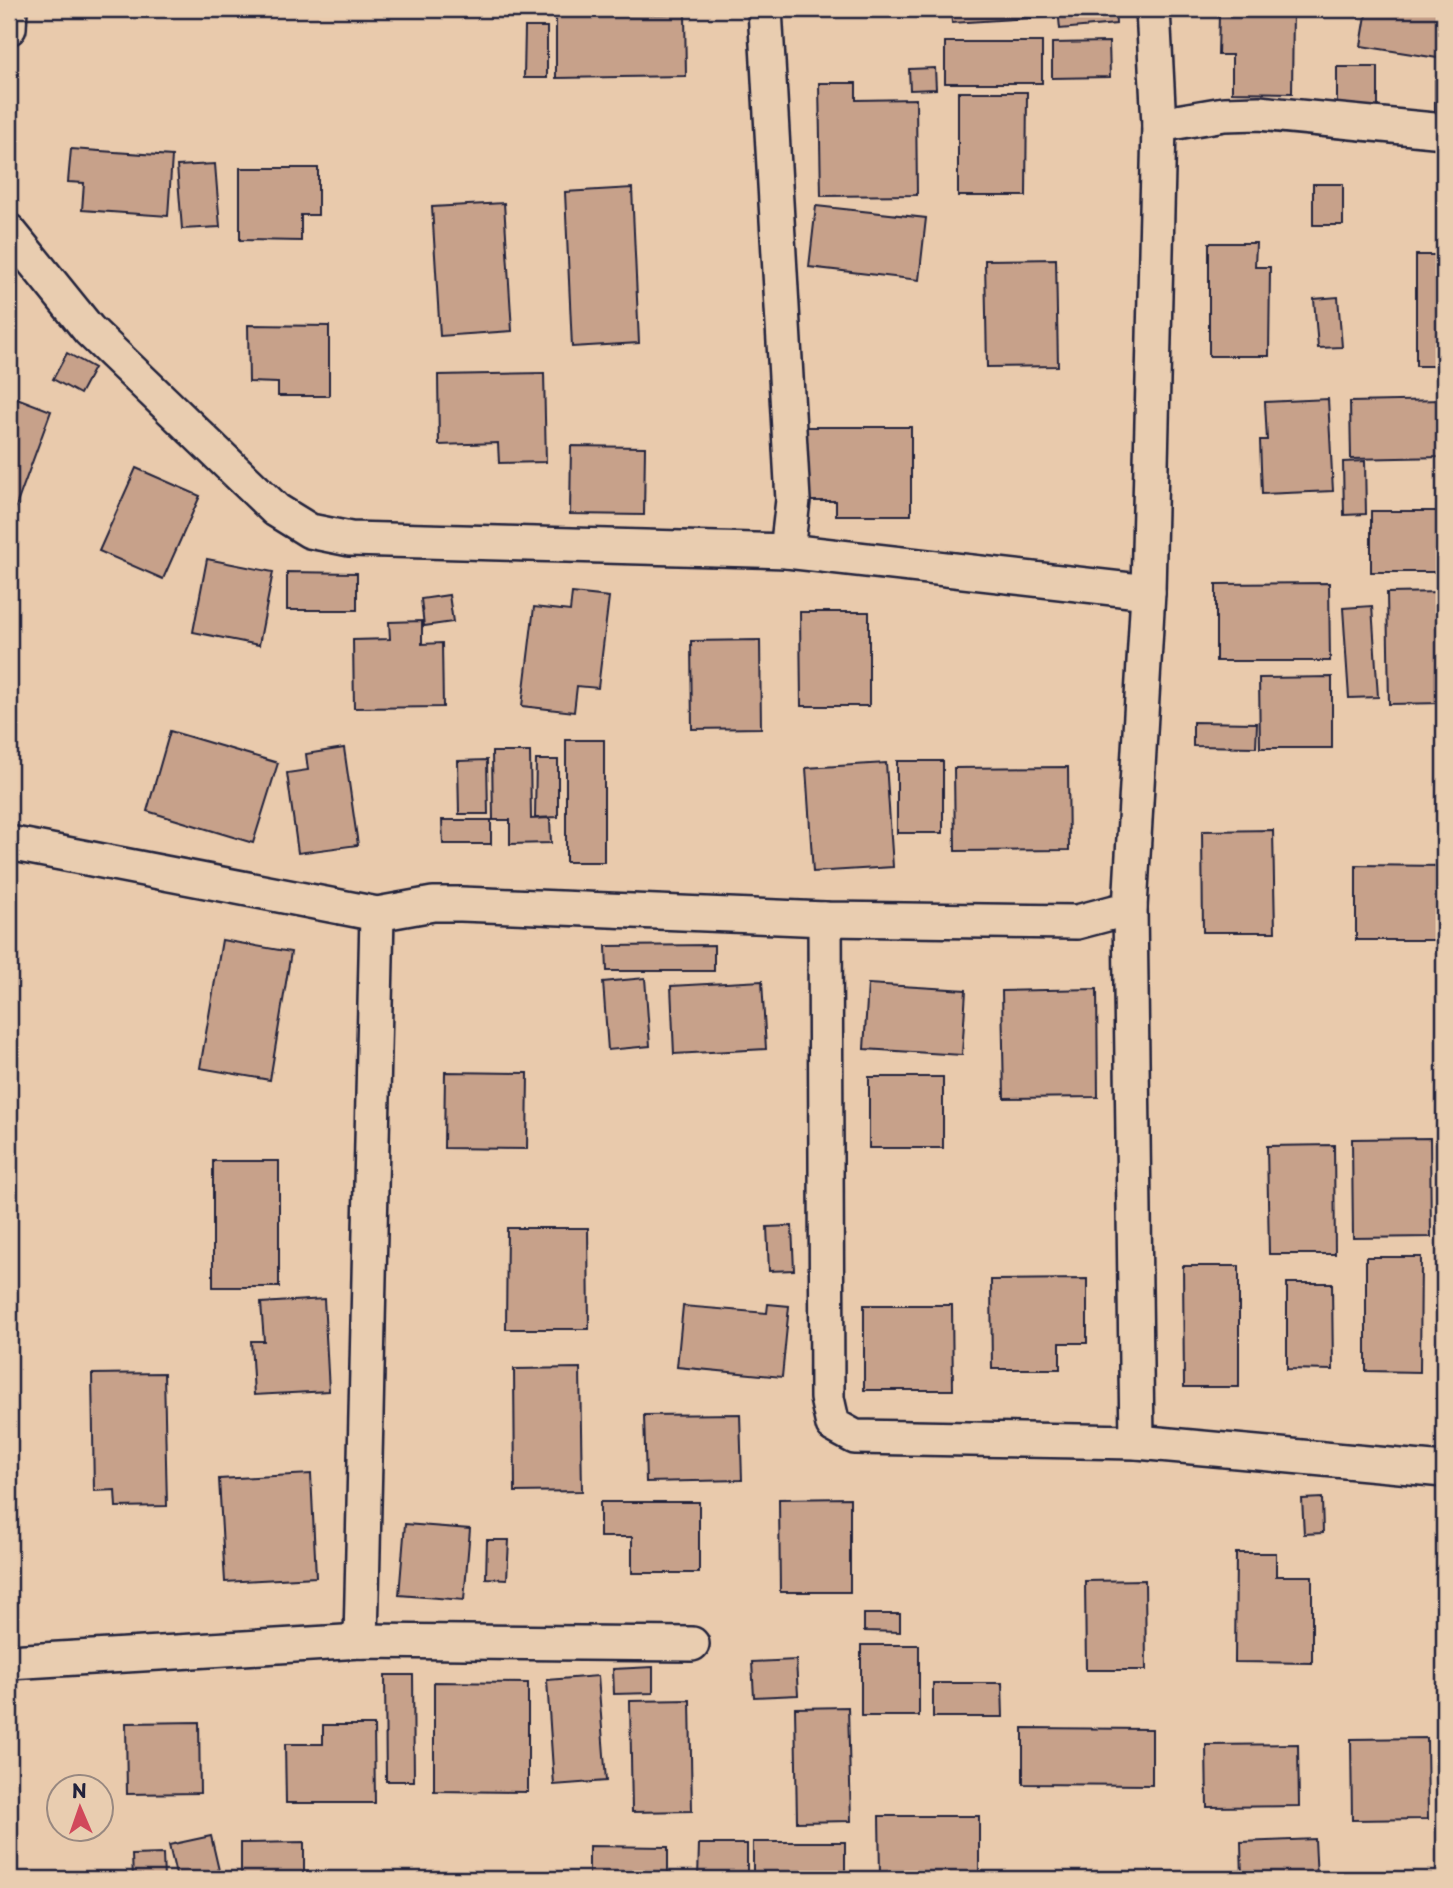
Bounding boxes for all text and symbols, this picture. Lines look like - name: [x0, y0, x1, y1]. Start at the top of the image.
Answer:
- north arrow: [46, 1772, 116, 1842]
- text: N: [71, 1776, 87, 1804]

